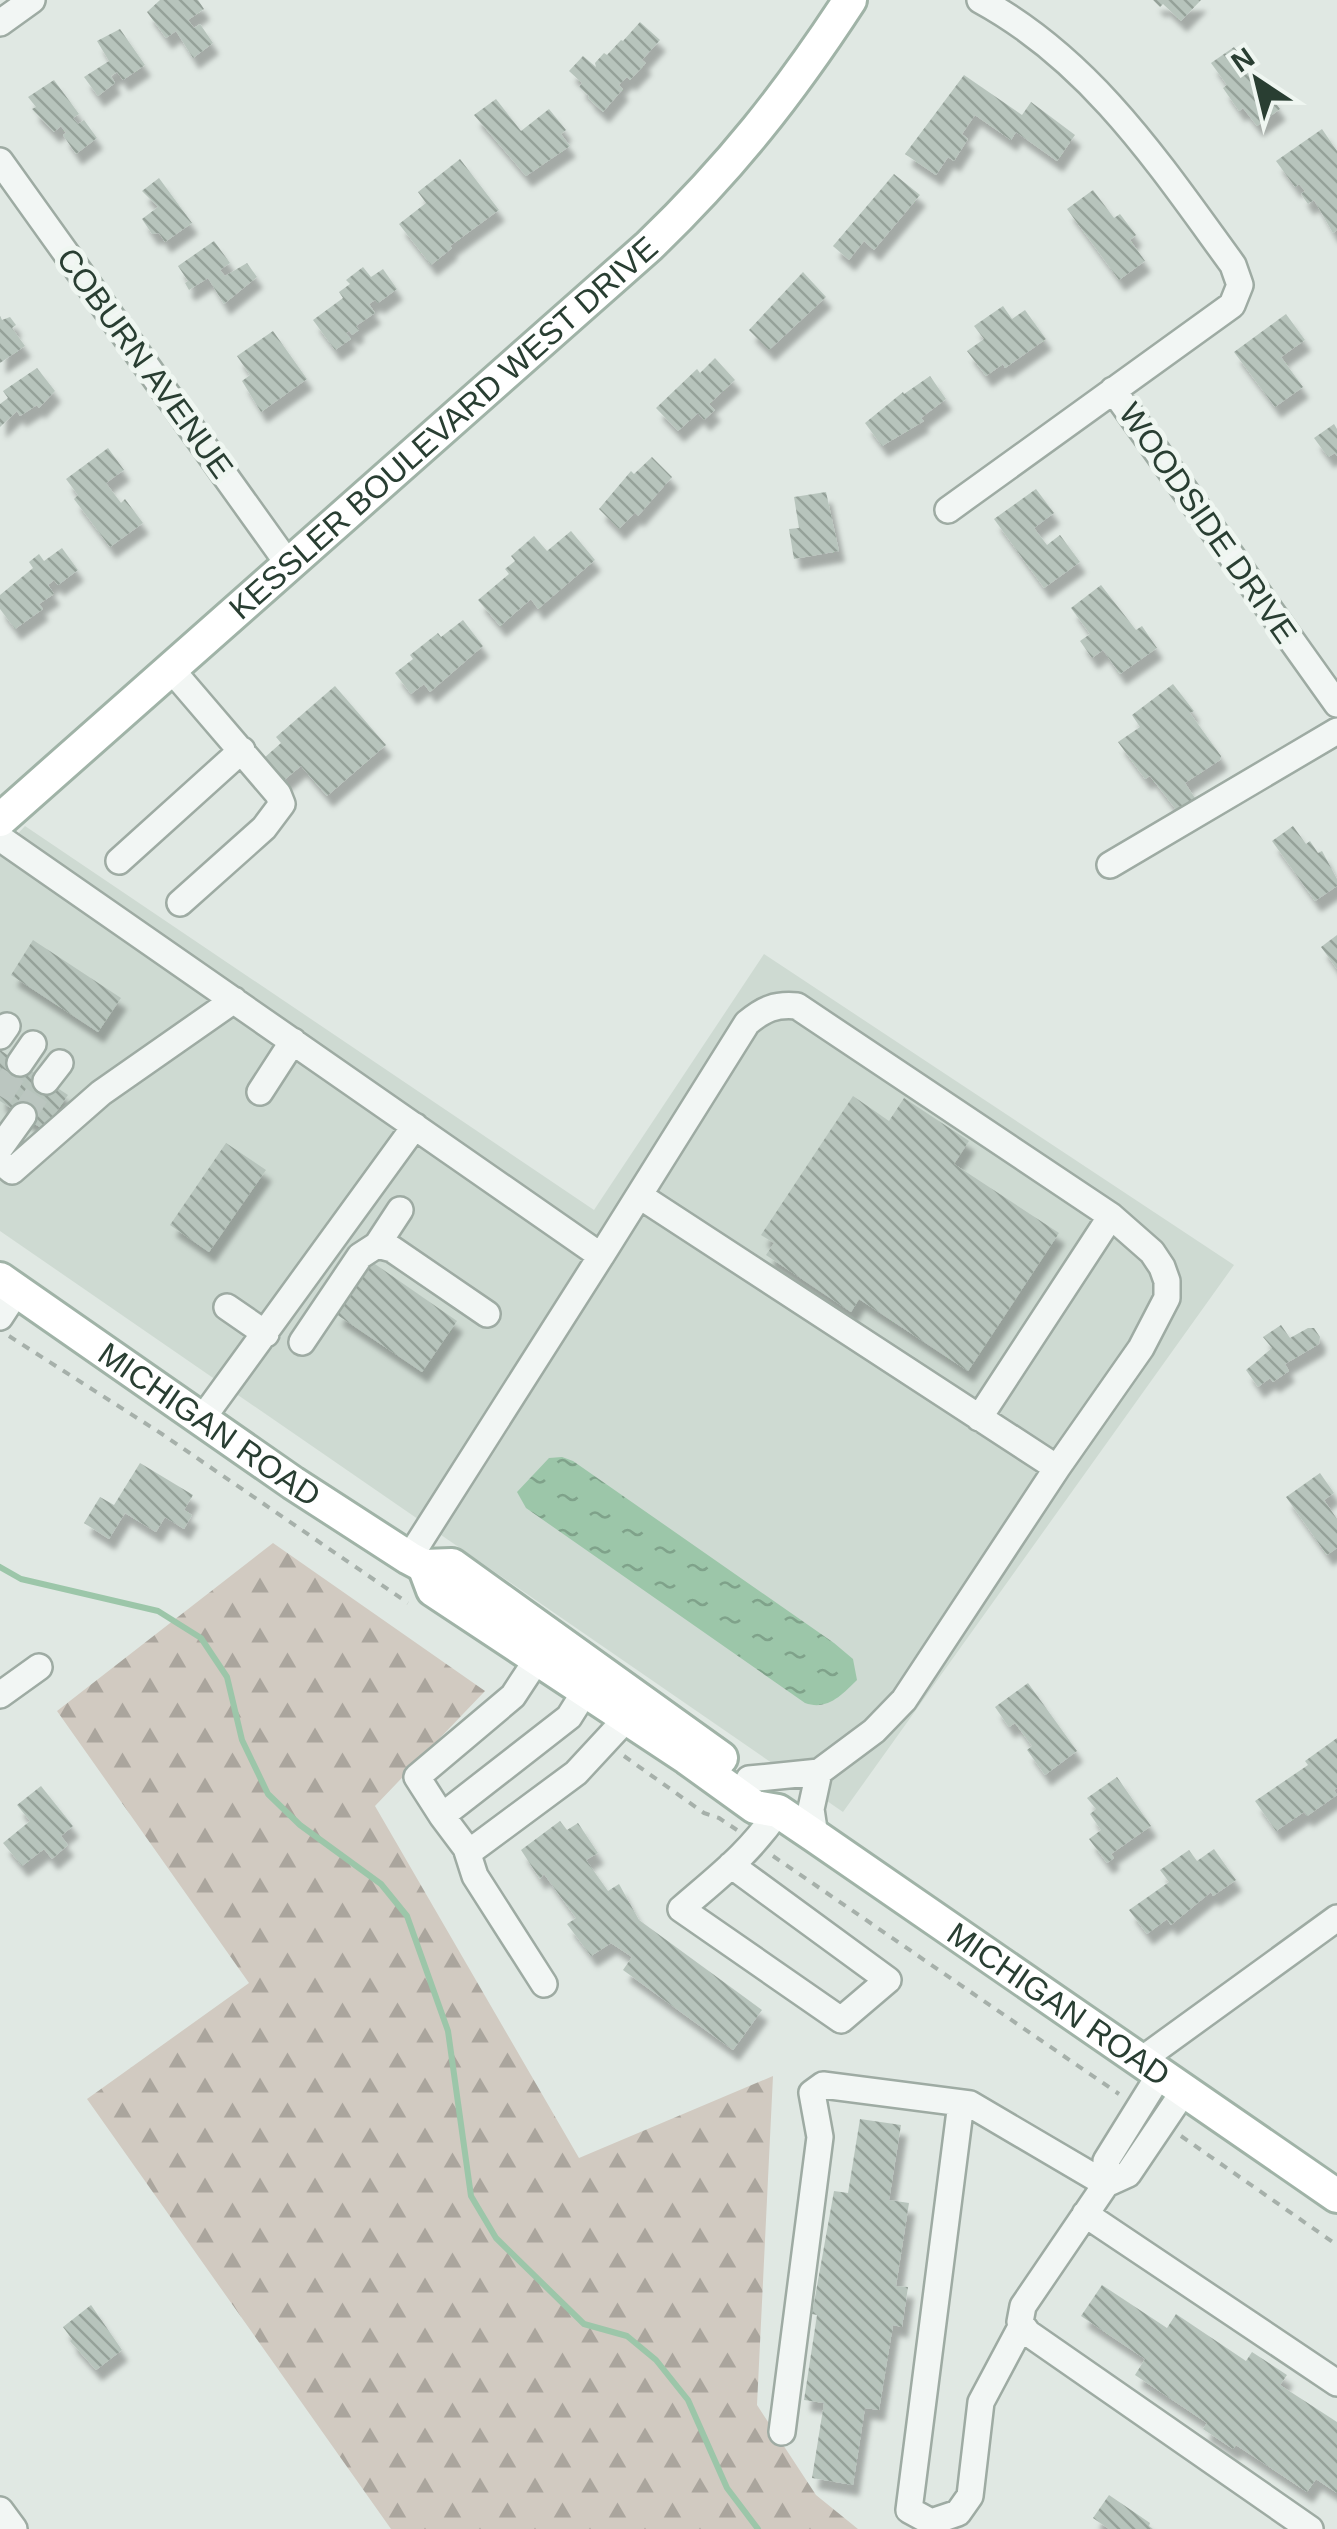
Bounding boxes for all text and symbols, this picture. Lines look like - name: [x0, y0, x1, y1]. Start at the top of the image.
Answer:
- north arrow: [1207, 30, 1307, 130]
- text: N: [1226, 41, 1260, 78]
- street label: KESSLER BOULEVARD WEST DRIVE: [222, 229, 665, 626]
- street label: COBURN AVENUE: [50, 241, 240, 485]
- street label: WOODSIDE DRIVE: [1112, 396, 1304, 650]
- street label: MICHIGAN ROAD: [92, 1335, 327, 1514]
- street label: MICHIGAN ROAD: [941, 1915, 1176, 2093]

